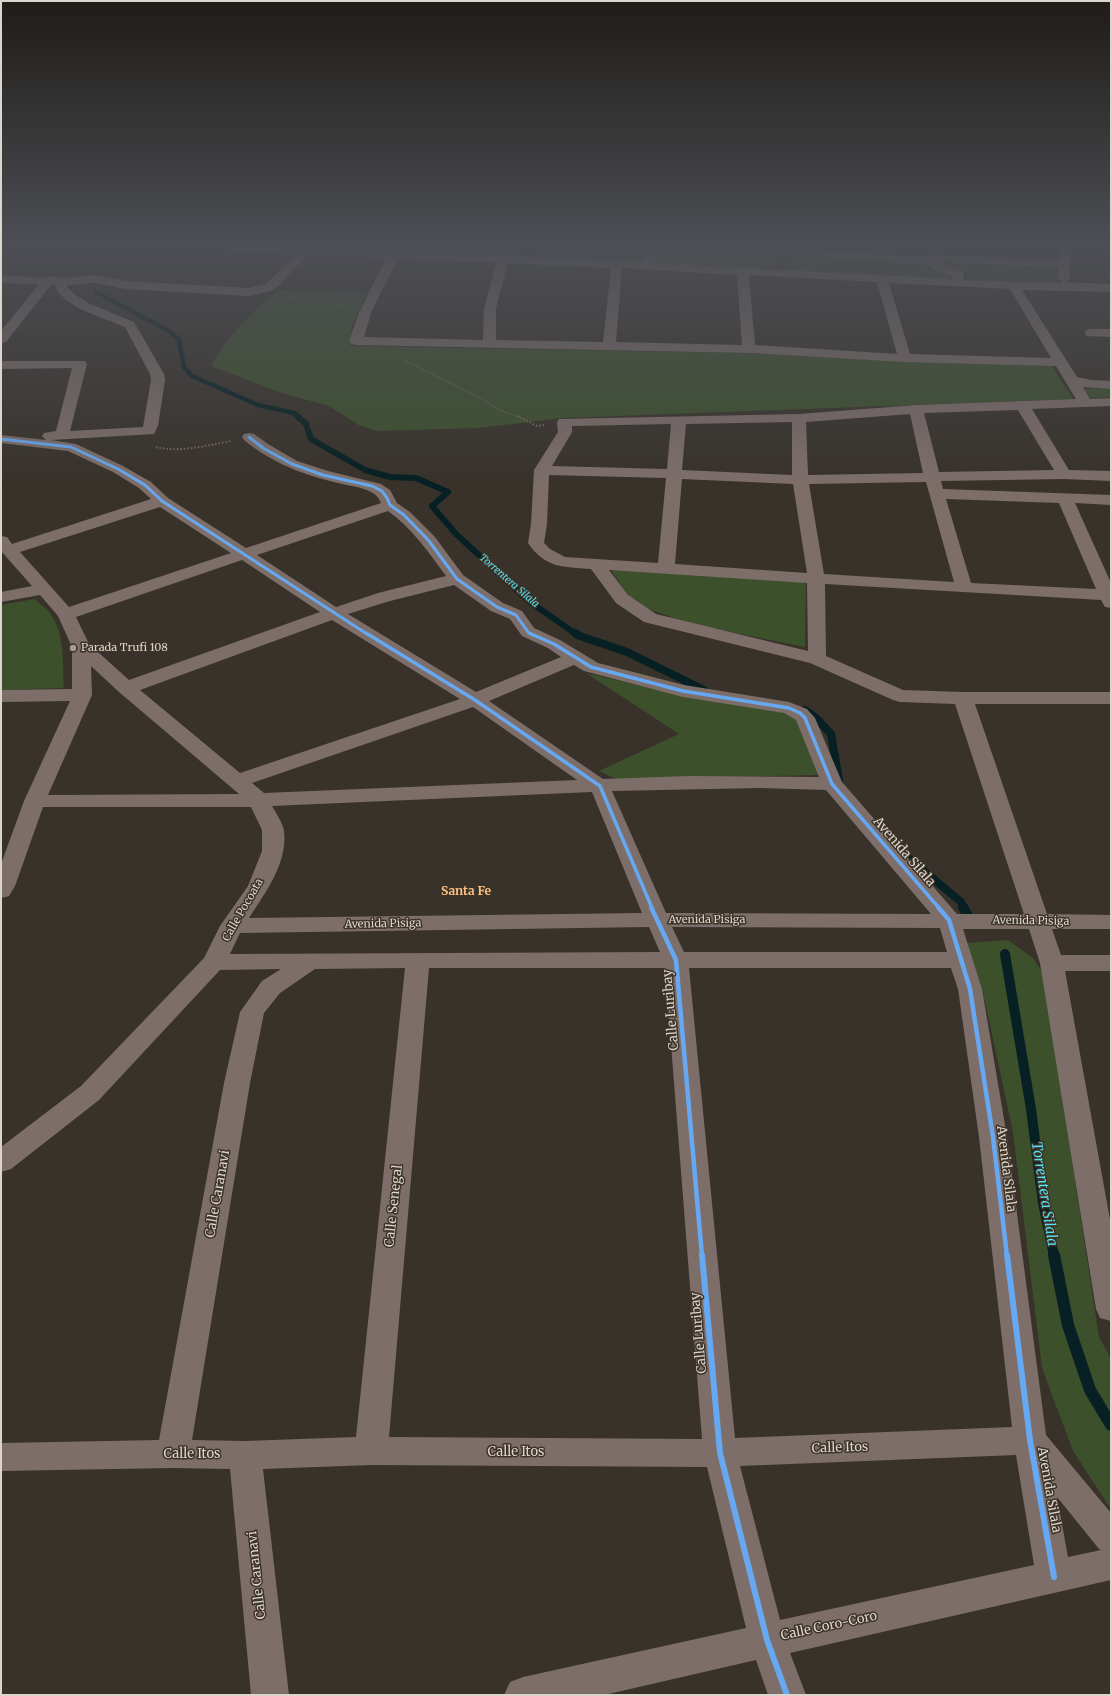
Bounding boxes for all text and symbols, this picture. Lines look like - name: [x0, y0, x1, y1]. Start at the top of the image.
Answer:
- water label: Torrentera Silala: [477, 552, 541, 610]
- place label: Parada Trufi 108: [81, 641, 168, 655]
- marker: Parada Trufi 108: [68, 643, 78, 653]
- street label: Avenida Silala: [870, 814, 938, 890]
- street label: Calle Pocoata: [220, 876, 266, 944]
- district label: Santa Fe: [441, 885, 491, 899]
- street label: Avenida Pisiga: [669, 913, 745, 927]
- street label: Avenida Pisiga: [992, 914, 1070, 928]
- street label: Avenida Pisiga: [344, 917, 422, 931]
- street label: Calle Luribay: [660, 969, 682, 1051]
- street label: Avenida Silala: [993, 1125, 1019, 1213]
- water label: Torrentera Silala: [1027, 1141, 1061, 1247]
- street label: Calle Caranavi: [203, 1149, 233, 1239]
- street label: Calle Senegal: [382, 1164, 406, 1248]
- street label: Calle Luribay: [688, 1292, 710, 1374]
- street label: Calle Itos: [811, 1439, 869, 1457]
- street label: Calle Itos: [488, 1444, 544, 1460]
- street label: Calle Itos: [164, 1446, 220, 1462]
- street label: Avenida Silala: [1034, 1446, 1064, 1534]
- street label: Calle Caranavi: [245, 1530, 269, 1620]
- street label: Calle Coro-Coro: [779, 1608, 879, 1644]

